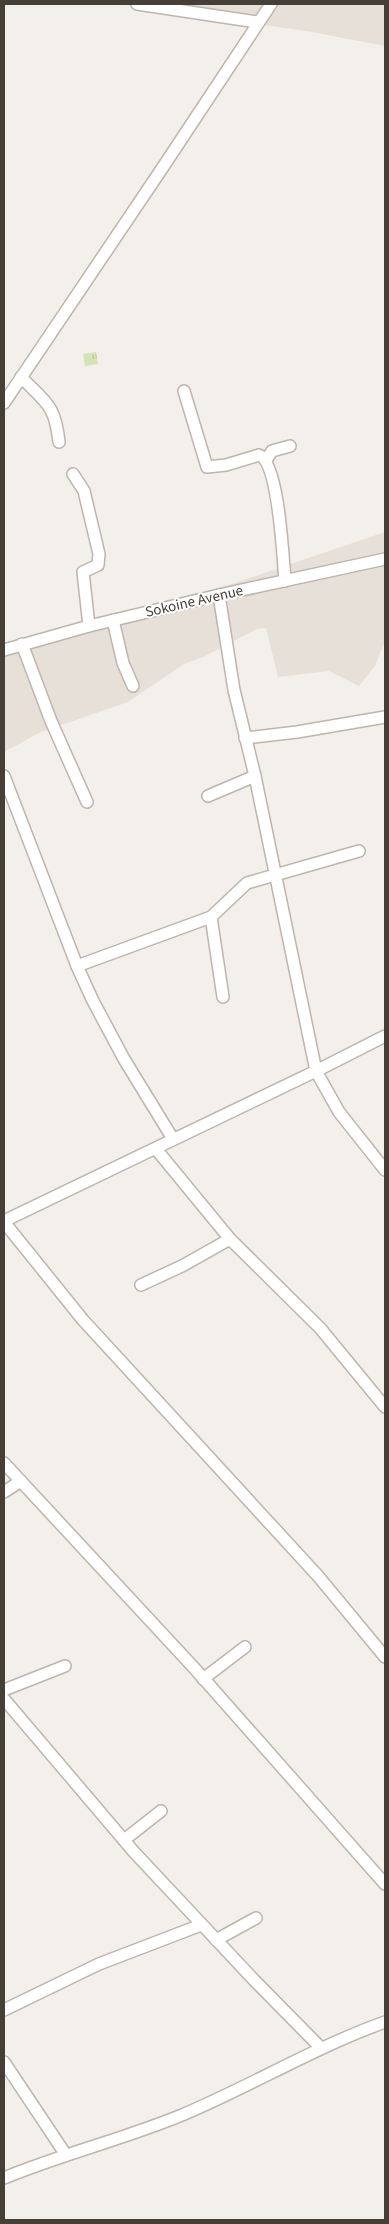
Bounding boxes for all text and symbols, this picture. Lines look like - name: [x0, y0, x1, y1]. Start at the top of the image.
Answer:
- street label: Sokoine Avenue: [143, 580, 245, 623]

